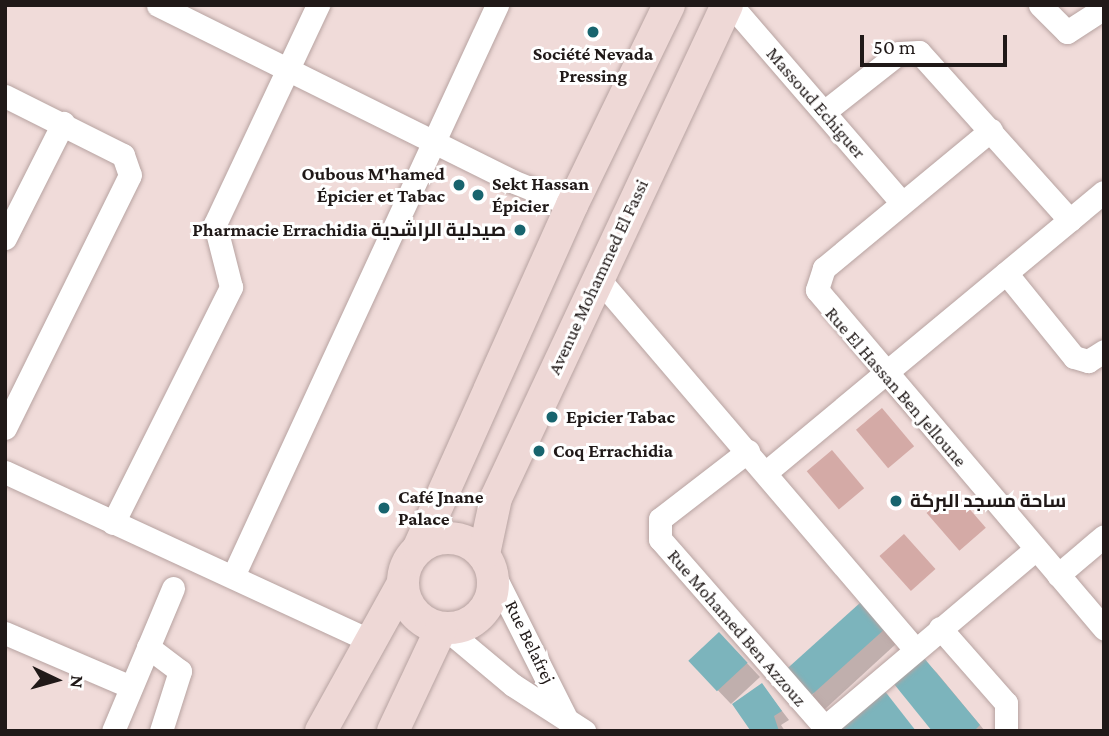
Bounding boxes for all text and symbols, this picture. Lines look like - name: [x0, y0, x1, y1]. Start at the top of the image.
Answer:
- scale bar: [864, 21, 1011, 65]
- marker: Société Nevada Pressing: [585, 24, 601, 40]
- text: 50 m: [873, 35, 916, 59]
- place label: Société Nevada Pressing: [533, 43, 653, 87]
- street label: Massoud Echiguer: [761, 43, 871, 163]
- place label: Oubous M'hamed Épicier et Tabac: [301, 163, 445, 207]
- place label: Sekt Hassan Épicier: [492, 173, 589, 217]
- street label: Avenue Mohammed El Fassi: [543, 176, 653, 378]
- marker: Oubous M'hamed Épicier et Tabac: [451, 177, 467, 193]
- marker: Sekt Hassan Épicier: [470, 187, 486, 203]
- place label: Pharmacie Errachidia صيدلية الراشدية: [192, 219, 506, 241]
- marker: Pharmacie Errachidia صيدلية الراشدية: [512, 222, 528, 238]
- street label: Rue El Hassan Ben Jelloune: [820, 302, 972, 472]
- place label: Epicier Tabac: [566, 406, 675, 428]
- marker: Epicier Tabac: [544, 409, 560, 425]
- place label: Coq Errachidia: [553, 440, 673, 462]
- marker: Coq Errachidia: [531, 443, 547, 459]
- place label: Café Jnane Palace: [398, 486, 484, 530]
- place label: ساحة مسجد البركة: [910, 490, 1066, 512]
- marker: ساحة مسجد البركة: [888, 493, 904, 509]
- marker: Café Jnane Palace: [376, 500, 392, 516]
- street label: Rue Mohamed Ben Azzouz: [663, 545, 811, 711]
- street label: Rue Belafrej: [500, 597, 560, 687]
- north arrow: [21, 645, 91, 715]
- text: N: [66, 674, 88, 689]

